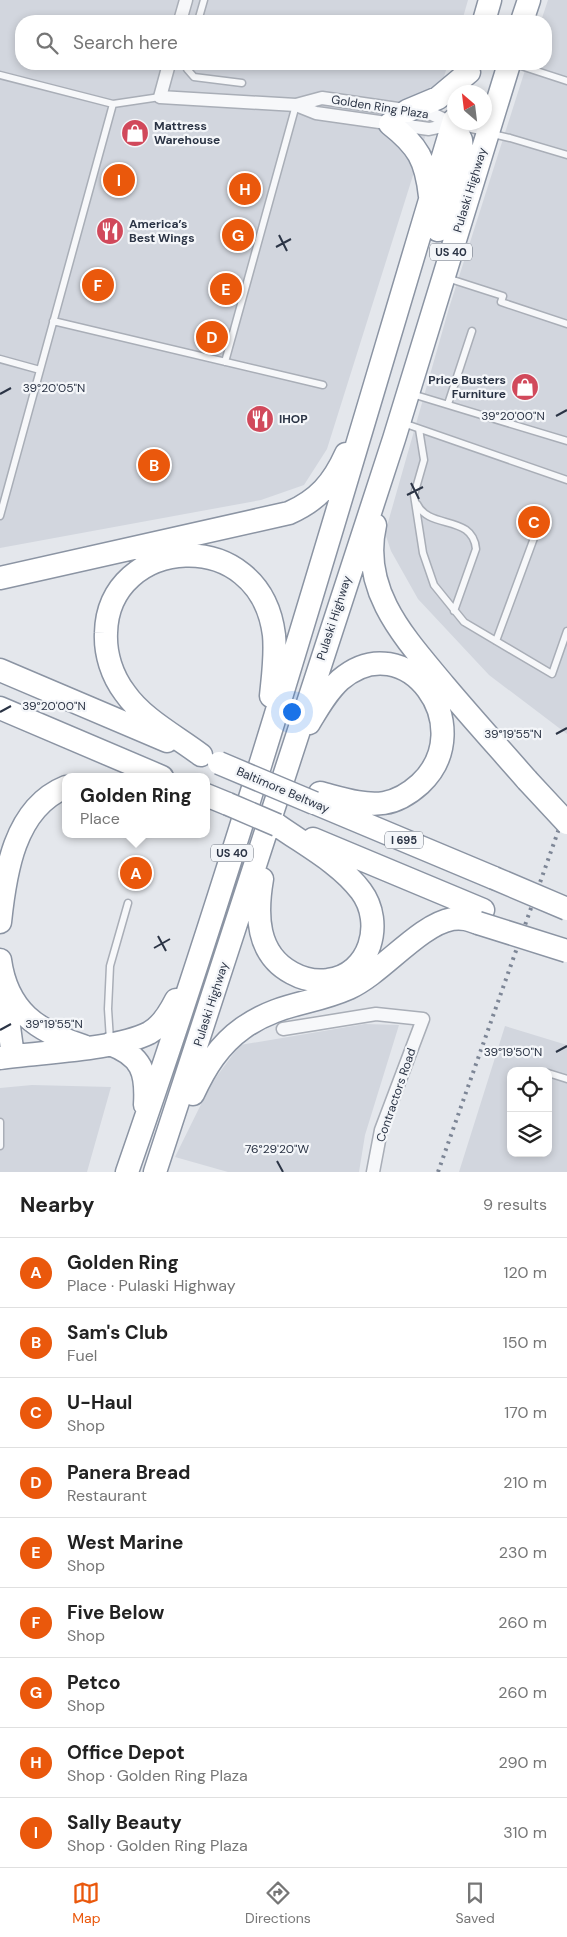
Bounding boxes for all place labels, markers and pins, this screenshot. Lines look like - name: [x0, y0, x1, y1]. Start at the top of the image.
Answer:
- shop icon: Mattress Warehouse: [120, 118, 150, 148]
- place label: Mattress Warehouse: [154, 118, 220, 148]
- pin: I: [103, 161, 135, 199]
- pin: H: [229, 170, 261, 208]
- restaurant icon: America’s Best Wings: [95, 216, 125, 246]
- place label: America’s Best Wings: [129, 216, 195, 246]
- pin: G: [222, 216, 254, 254]
- pin: F: [82, 266, 114, 304]
- pin: E: [210, 270, 242, 308]
- pin: D: [196, 318, 228, 356]
- place label: Price Busters Furniture: [428, 372, 506, 402]
- shop icon: Price Busters Furniture: [510, 372, 540, 402]
- restaurant icon: IHOP: [245, 404, 275, 434]
- place label: IHOP: [279, 411, 308, 427]
- pin: B: [138, 446, 170, 484]
- pin: C: [518, 503, 550, 541]
- pin: A: [120, 854, 152, 892]

